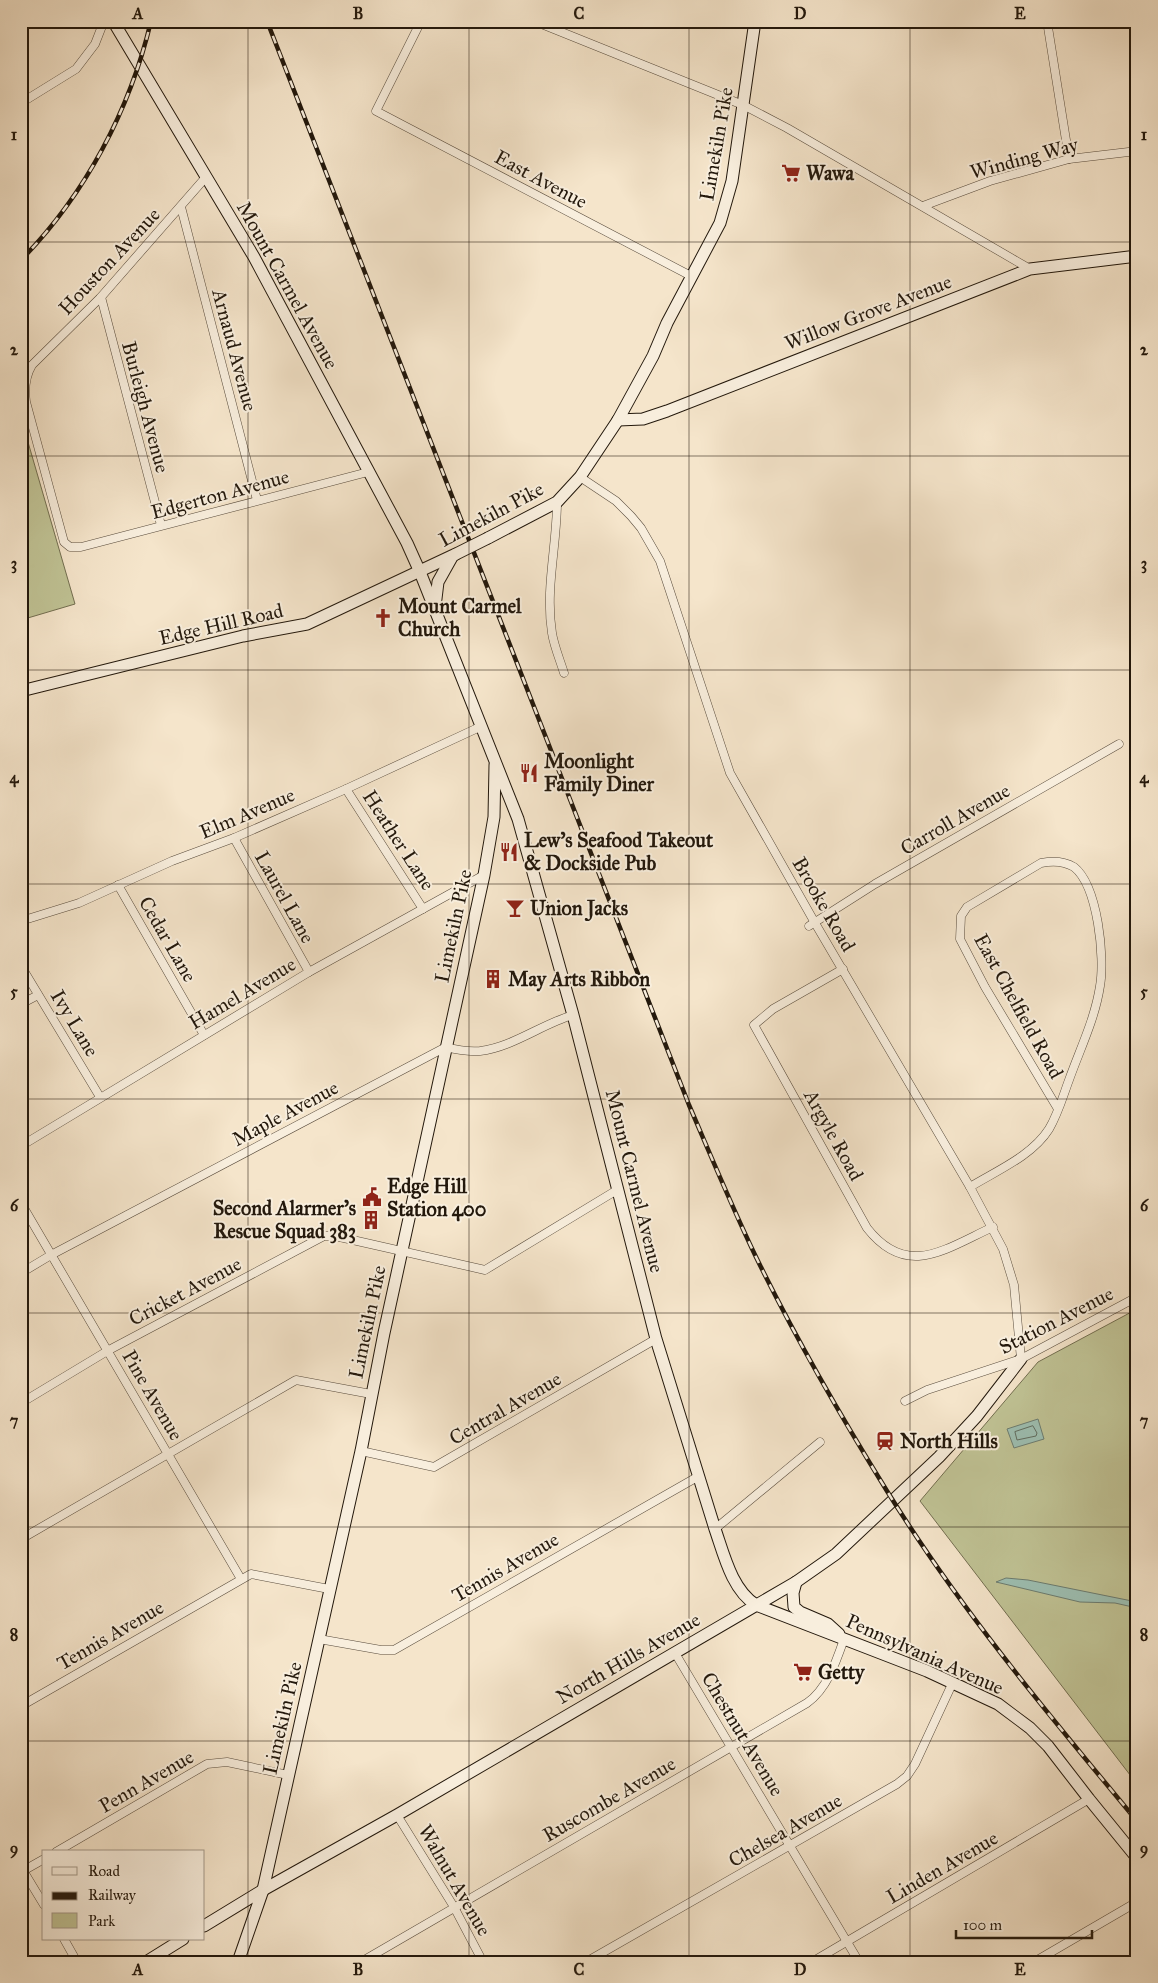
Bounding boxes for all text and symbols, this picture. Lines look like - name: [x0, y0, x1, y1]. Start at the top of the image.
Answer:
- text: A: [132, 4, 144, 23]
- text: B: [353, 4, 363, 23]
- text: C: [574, 4, 585, 23]
- text: D: [794, 4, 807, 23]
- text: E: [1014, 4, 1026, 23]
- street label: Limekiln Pike: [694, 85, 738, 203]
- text: 1: [11, 125, 18, 144]
- text: 1: [1141, 125, 1148, 144]
- street label: Winding Way: [967, 132, 1082, 185]
- street label: East Avenue: [491, 145, 591, 213]
- place label: Wawa: [806, 161, 854, 185]
- supermarket icon: Wawa: [780, 162, 802, 184]
- street label: Mount Carmel Avenue: [232, 197, 344, 373]
- street label: Houston Avenue: [53, 202, 165, 320]
- street label: Willow Grove Avenue: [781, 269, 955, 355]
- street label: Arnaud Avenue: [207, 285, 263, 414]
- street label: Burleigh Avenue: [116, 339, 175, 476]
- text: 2: [10, 340, 19, 359]
- text: 2: [1140, 340, 1149, 359]
- street label: Edgerton Avenue: [148, 464, 292, 525]
- street label: Limekiln Pike: [435, 476, 547, 552]
- text: 3: [11, 554, 17, 574]
- text: 3: [1141, 554, 1147, 574]
- place label: Mount Carmel Church: [398, 594, 522, 641]
- street label: Edge Hill Road: [156, 598, 286, 651]
- church icon: Mount Carmel Church: [372, 607, 394, 629]
- place label: Moonlight Family Diner: [544, 749, 655, 797]
- restaurant icon: Moonlight Family Diner: [518, 762, 540, 784]
- text: 4: [10, 768, 20, 788]
- text: 4: [1140, 768, 1150, 788]
- street label: Carroll Avenue: [896, 778, 1014, 860]
- street label: Elm Avenue: [196, 782, 298, 844]
- street label: Heather Lane: [358, 785, 440, 895]
- place label: Lew's Seafood Takeout & Dockside Pub: [524, 828, 714, 875]
- restaurant icon: Lew's Seafood Takeout & Dockside Pub: [498, 841, 520, 863]
- street label: Laurel Lane: [250, 847, 320, 947]
- street label: Brooke Road: [787, 852, 861, 956]
- street label: Limekiln Pike: [429, 867, 477, 985]
- street label: Cedar Lane: [134, 892, 202, 986]
- place label: Union Jacks: [530, 896, 629, 922]
- bar icon: Union Jacks: [504, 897, 526, 919]
- street label: East Chelfield Road: [969, 929, 1069, 1083]
- street label: Hamel Avenue: [184, 952, 300, 1034]
- place label: May Arts Ribbon: [508, 967, 650, 992]
- building icon: May Arts Ribbon: [482, 968, 504, 990]
- text: 5: [10, 982, 18, 1001]
- text: 5: [1140, 982, 1148, 1001]
- street label: Ivy Lane: [46, 985, 104, 1061]
- street label: Maple Avenue: [228, 1075, 342, 1151]
- street label: Argyle Road: [798, 1084, 869, 1185]
- street label: Mount Carmel Avenue: [601, 1087, 669, 1275]
- place label: Edge Hill Station 400: [387, 1174, 487, 1222]
- public building icon: Edge Hill Station 400: [361, 1186, 383, 1208]
- text: 6: [10, 1196, 19, 1215]
- place label: Second Alarmer's Rescue Squad 383: [213, 1196, 357, 1244]
- text: 6: [1140, 1196, 1149, 1215]
- building icon: Second Alarmer's Rescue Squad 383: [360, 1209, 382, 1231]
- street label: Cricket Avenue: [125, 1251, 245, 1331]
- street label: Limekiln Pike: [343, 1263, 391, 1381]
- street label: Station Avenue: [995, 1281, 1117, 1359]
- street label: Pine Avenue: [117, 1346, 189, 1444]
- street label: Central Avenue: [445, 1366, 565, 1450]
- text: 7: [10, 1411, 19, 1430]
- text: 7: [1140, 1411, 1149, 1430]
- place label: North Hills: [900, 1429, 998, 1453]
- station icon: North Hills: [874, 1430, 896, 1452]
- street label: Tennis Avenue: [447, 1527, 563, 1607]
- street label: Tennis Avenue: [52, 1595, 168, 1675]
- street label: North Hills Avenue: [552, 1607, 704, 1709]
- street label: Pennsylvania Avenue: [843, 1608, 1007, 1700]
- text: 8: [10, 1625, 18, 1644]
- text: 8: [1140, 1625, 1148, 1644]
- street label: Limekiln Pike: [257, 1659, 307, 1777]
- place label: Getty: [818, 1660, 866, 1685]
- supermarket icon: Getty: [792, 1661, 814, 1683]
- street label: Chestnut Avenue: [697, 1668, 789, 1800]
- street label: Penn Avenue: [94, 1744, 198, 1818]
- street label: Ruscombe Avenue: [538, 1751, 680, 1847]
- street label: Chelsea Avenue: [724, 1788, 846, 1872]
- street label: Walnut Avenue: [413, 1820, 497, 1940]
- street label: Linden Avenue: [882, 1825, 1002, 1909]
- text: 9: [10, 1839, 18, 1859]
- text: 9: [1140, 1839, 1148, 1859]
- legend: [42, 1850, 205, 1940]
- text: Road: [88, 1862, 120, 1880]
- text: Railway: [88, 1886, 137, 1904]
- scale bar: [956, 1908, 1092, 1940]
- text: Park: [88, 1912, 115, 1930]
- text: 100 m: [963, 1916, 1003, 1934]
- text: A: [132, 1960, 144, 1979]
- text: B: [353, 1960, 363, 1979]
- text: C: [574, 1960, 585, 1979]
- text: D: [794, 1960, 807, 1979]
- text: E: [1014, 1960, 1026, 1979]

